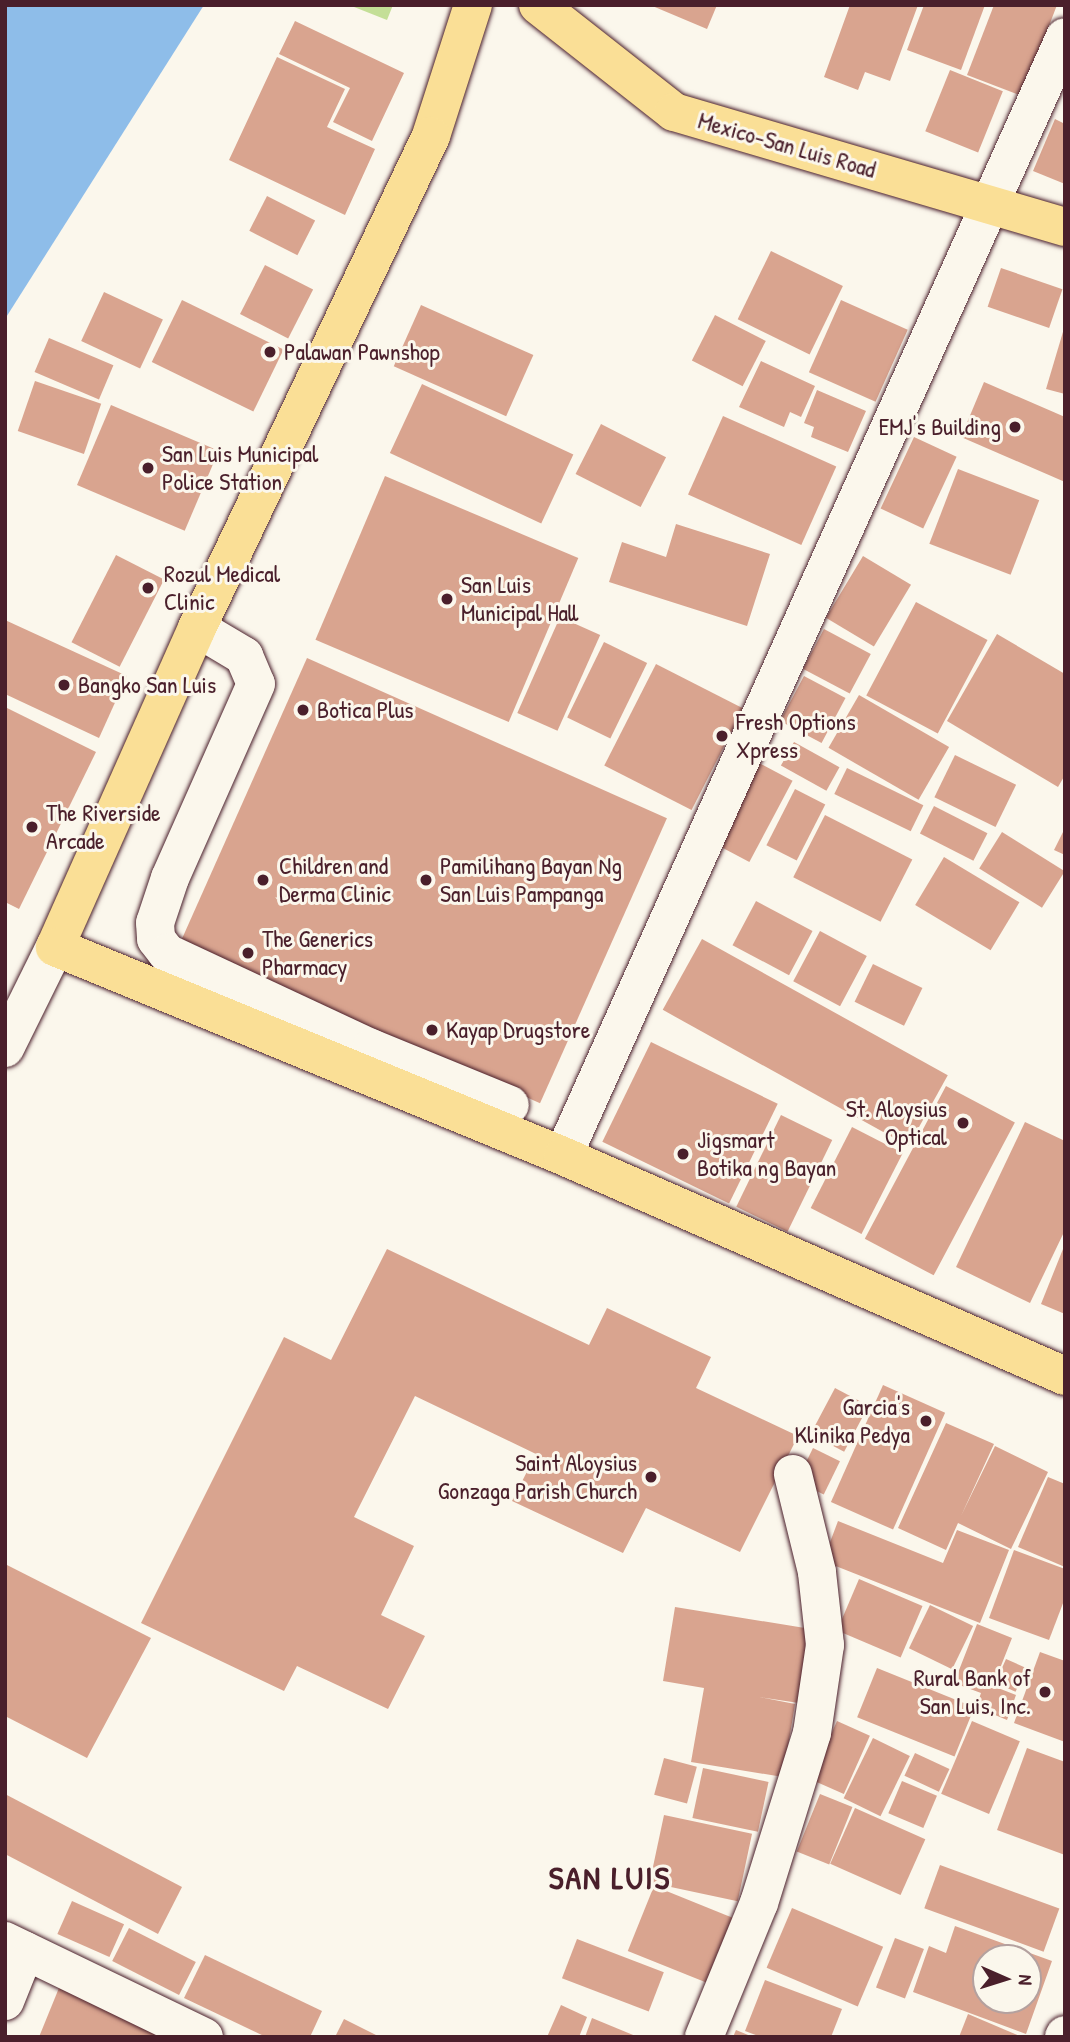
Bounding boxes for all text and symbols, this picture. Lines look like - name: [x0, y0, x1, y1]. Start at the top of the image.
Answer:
- street label: Mexico-San Luis Road: [695, 106, 879, 184]
- place label: Palawan Pawnshop: [284, 338, 440, 366]
- marker: Palawan Pawnshop: [262, 344, 278, 360]
- place label: EMJ's Building: [879, 413, 1001, 441]
- marker: EMJ's Building: [1007, 419, 1023, 435]
- place label: San Luis Municipal Police Station: [162, 440, 318, 496]
- marker: San Luis Municipal Police Station: [140, 460, 156, 476]
- place label: Rozul Medical Clinic: [164, 560, 280, 616]
- place label: San Luis Municipal Hall: [461, 571, 578, 627]
- marker: Rozul Medical Clinic: [138, 578, 158, 598]
- marker: San Luis Municipal Hall: [439, 591, 455, 607]
- place label: Bangko San Luis: [78, 671, 216, 699]
- marker: Bangko San Luis: [56, 677, 72, 693]
- place label: Botica Plus: [317, 696, 413, 724]
- marker: Botica Plus: [295, 702, 311, 718]
- place label: Fresh Options Xpress: [736, 708, 856, 764]
- marker: Fresh Options Xpress: [714, 728, 730, 744]
- place label: The Riverside Arcade: [46, 799, 161, 855]
- marker: The Riverside Arcade: [24, 819, 40, 835]
- place label: Children and Derma Clinic: [279, 852, 391, 908]
- place label: Pamilihang Bayan Ng San Luis Pampanga: [440, 852, 622, 908]
- marker: Children and Derma Clinic: [253, 870, 273, 890]
- marker: Pamilihang Bayan Ng San Luis Pampanga: [418, 872, 434, 888]
- place label: The Generics Pharmacy: [262, 925, 373, 981]
- marker: The Generics Pharmacy: [240, 945, 256, 961]
- place label: Kayap Drugstore: [446, 1016, 590, 1044]
- marker: Kayap Drugstore: [424, 1022, 440, 1038]
- place label: St. Aloysius Optical: [846, 1095, 947, 1151]
- marker: St. Aloysius Optical: [953, 1113, 973, 1133]
- place label: Jigsmart Botika ng Bayan: [697, 1126, 836, 1182]
- marker: Jigsmart Botika ng Bayan: [675, 1146, 691, 1162]
- place label: Garcia's Klinika Pedya: [795, 1393, 910, 1449]
- marker: Garcia's Klinika Pedya: [916, 1411, 936, 1431]
- place label: Saint Aloysius Gonzaga Parish Church: [438, 1449, 637, 1505]
- marker: Saint Aloysius Gonzaga Parish Church: [643, 1469, 659, 1485]
- place label: Rural Bank of San Luis, Inc.: [914, 1664, 1031, 1720]
- marker: Rural Bank of San Luis, Inc.: [1037, 1684, 1053, 1700]
- district label: SAN LUIS: [550, 1859, 670, 1897]
- north arrow: [972, 1944, 1042, 2014]
- text: N: [1013, 1974, 1039, 1986]

